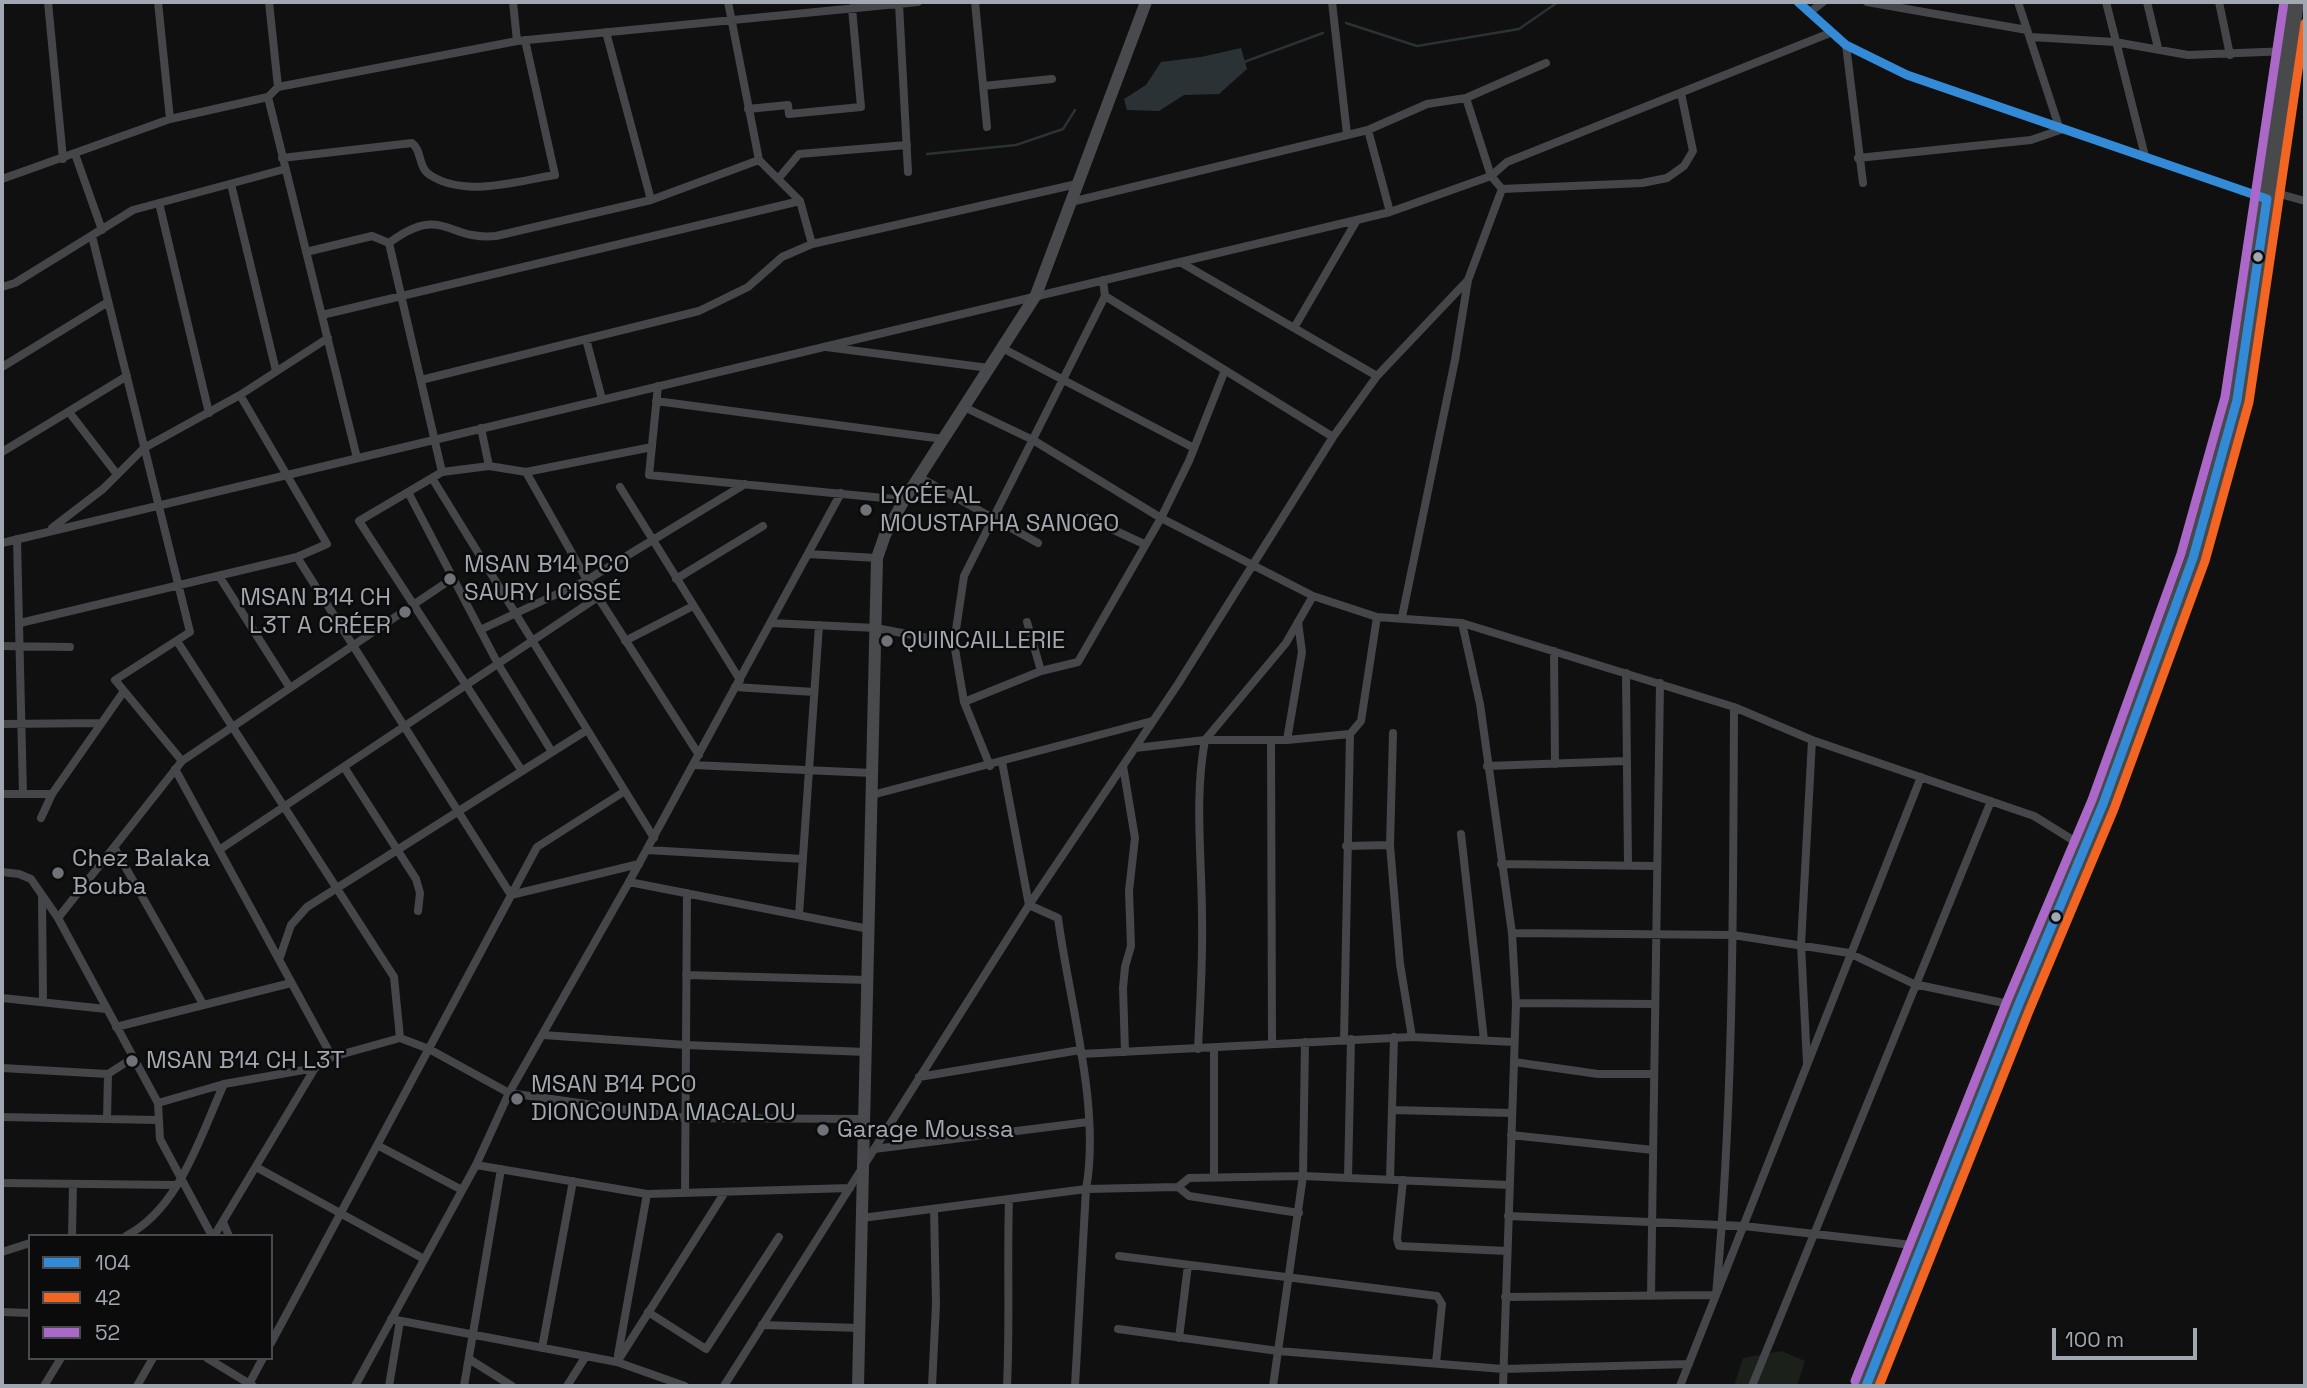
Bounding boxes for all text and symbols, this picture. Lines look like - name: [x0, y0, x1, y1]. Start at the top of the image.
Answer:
- unlabelled marker: [2251, 250, 2265, 264]
- place label: LYCÉE AL MOUSTAPHA SANOGO: [880, 482, 1119, 538]
- marker: LYCÉE AL MOUSTAPHA SANOGO: [858, 502, 874, 518]
- place label: MSAN B14 PCO SAURY I CISSÉ: [464, 551, 630, 607]
- marker: MSAN B14 PCO SAURY I CISSÉ: [442, 571, 458, 587]
- place label: MSAN B14 CH L3T A CRÉER: [240, 584, 391, 640]
- marker: MSAN B14 CH L3T A CRÉER: [397, 604, 413, 620]
- place label: QUINCAILLERIE: [901, 627, 1065, 655]
- marker: QUINCAILLERIE: [879, 633, 895, 649]
- place label: Chez Balaka Bouba: [72, 845, 210, 901]
- marker: Chez Balaka Bouba: [50, 865, 66, 881]
- unlabelled marker: [2049, 910, 2063, 924]
- place label: MSAN B14 CH L3T: [146, 1047, 345, 1075]
- marker: MSAN B14 CH L3T: [124, 1053, 140, 1069]
- place label: MSAN B14 PCO DIONCOUNDA MACALOU: [531, 1071, 796, 1127]
- marker: MSAN B14 PCO DIONCOUNDA MACALOU: [509, 1091, 525, 1107]
- place label: Garage Moussa: [837, 1116, 1014, 1144]
- marker: Garage Moussa: [815, 1122, 831, 1138]
- legend: [28, 1234, 273, 1360]
- text: 104: [95, 1249, 130, 1276]
- text: 42: [95, 1284, 121, 1311]
- scale bar: [2055, 1314, 2200, 1358]
- text: 52: [95, 1319, 120, 1346]
- text: 100 m: [2065, 1326, 2124, 1353]

